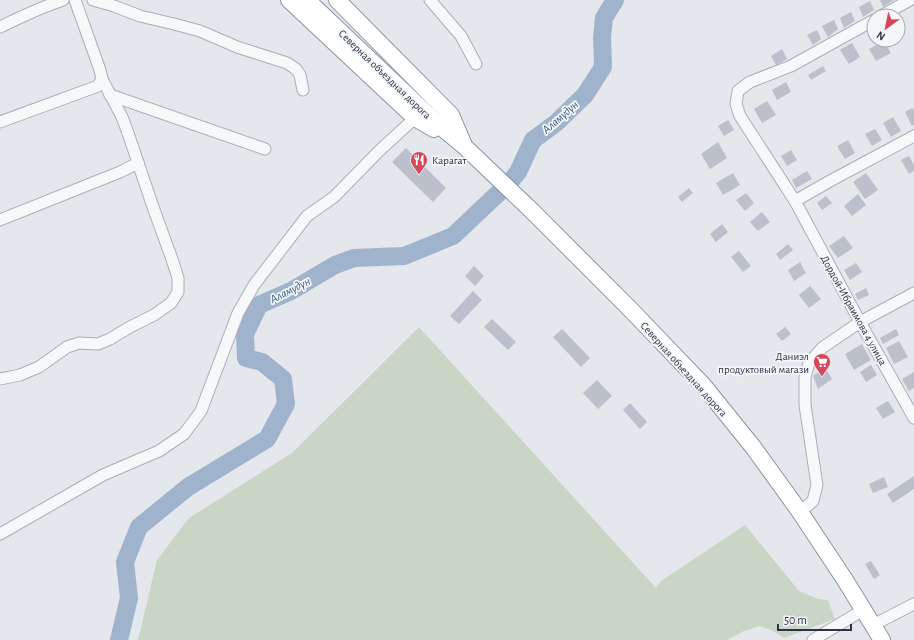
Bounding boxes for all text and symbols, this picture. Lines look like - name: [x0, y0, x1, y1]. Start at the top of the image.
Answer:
- north arrow: [866, 8, 906, 48]
- street label: Северная объездная дорога: [336, 28, 433, 121]
- text: N: [875, 29, 887, 43]
- water label: Аламүдүн: [539, 98, 581, 137]
- restaurant icon: Карагат: [409, 150, 429, 175]
- place label: Карагат: [432, 155, 467, 166]
- street label: Дордой-Ибраимова 4 улица: [819, 253, 888, 367]
- water label: Аламүдүн: [267, 275, 313, 307]
- street label: Северная объездная дорога: [638, 320, 729, 419]
- place label: Даниэл продуктовый магази: [718, 351, 809, 375]
- supermarket icon: Даниэл продуктовый магази: [812, 352, 832, 377]
- scale bar: [778, 606, 851, 632]
- text: 50 m: [784, 614, 807, 626]

